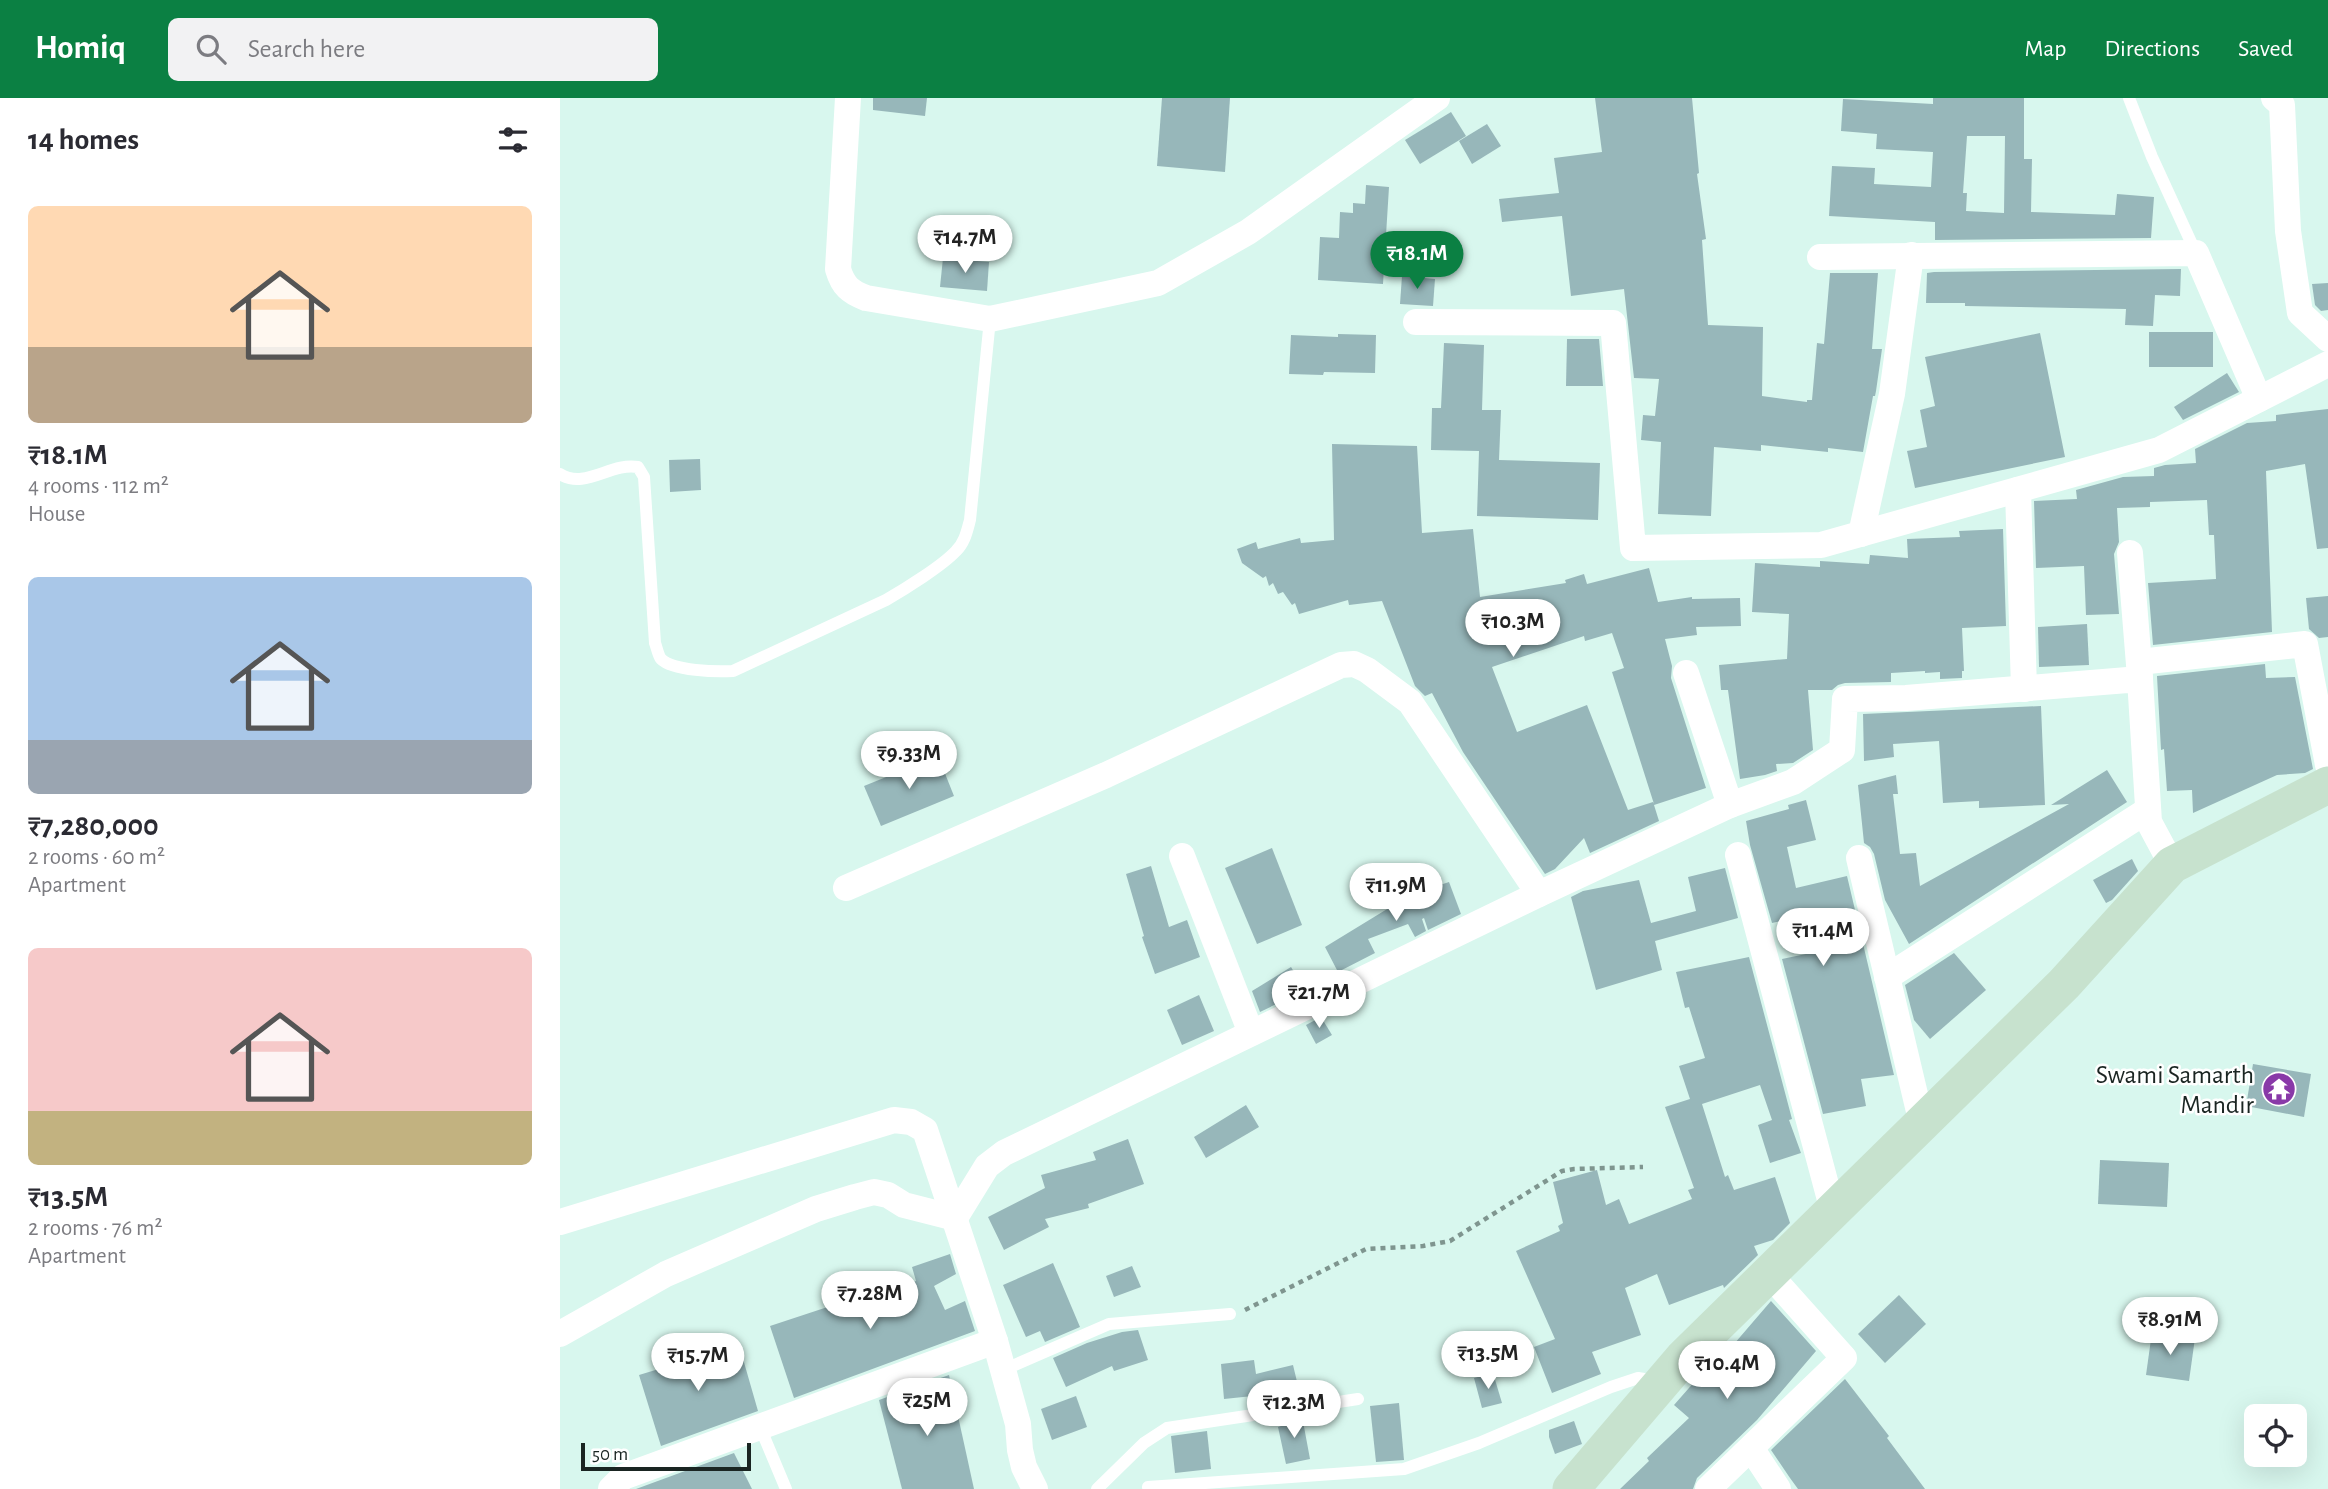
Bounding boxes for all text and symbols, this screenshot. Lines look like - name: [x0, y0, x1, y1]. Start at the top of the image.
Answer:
- search box: [168, 18, 658, 81]
- icon: search: [192, 30, 230, 68]
- text: Homiq: [35, 32, 126, 65]
- text: Search here: [248, 36, 365, 62]
- text: Map: [2024, 37, 2066, 61]
- text: Directions: [2104, 37, 2200, 61]
- text: Saved: [2238, 37, 2293, 61]
- icon: filters: [494, 121, 532, 159]
- text: 14 homes: [28, 125, 139, 155]
- pin: ₹14.7M: [908, 216, 1022, 275]
- text: ₹14.7M: [933, 226, 997, 249]
- pin: ₹18.1M: [1360, 232, 1474, 291]
- text: ₹18.1M: [1386, 242, 1448, 265]
- icon: home: [217, 252, 343, 378]
- text: ₹18.1M: [28, 440, 108, 470]
- text: 4 rooms · 112 m²: [28, 475, 169, 498]
- text: House: [28, 503, 85, 526]
- pin: ₹10.3M: [1456, 600, 1570, 659]
- text: ₹10.3M: [1481, 610, 1545, 633]
- icon: home: [217, 623, 343, 749]
- pin: ₹9.33M: [852, 732, 966, 791]
- text: ₹9.33M: [877, 742, 941, 765]
- text: ₹7,280,000: [28, 811, 159, 841]
- text: 2 rooms · 60 m²: [28, 846, 165, 869]
- pin: ₹11.9M: [1339, 864, 1453, 923]
- text: Apartment: [28, 874, 126, 897]
- text: ₹11.9M: [1366, 874, 1426, 897]
- pin: ₹11.4M: [1766, 908, 1880, 968]
- text: ₹11.4M: [1792, 919, 1854, 942]
- pin: ₹21.7M: [1262, 970, 1376, 1030]
- text: ₹21.7M: [1288, 981, 1350, 1004]
- icon: home: [217, 994, 343, 1120]
- place label: Swami Samarth Mandir: [2096, 1062, 2255, 1118]
- temple icon: Swami Samarth Mandir: [2260, 1070, 2298, 1108]
- text: ₹13.5M: [28, 1182, 108, 1212]
- text: 2 rooms · 76 m²: [28, 1217, 162, 1240]
- text: Apartment: [28, 1245, 126, 1268]
- pin: ₹7.28M: [813, 1272, 927, 1331]
- text: ₹7.28M: [837, 1282, 903, 1305]
- pin: ₹8.91M: [2113, 1298, 2227, 1357]
- text: ₹8.91M: [2138, 1308, 2202, 1331]
- pin: ₹13.5M: [1431, 1332, 1545, 1391]
- pin: ₹15.7M: [641, 1334, 755, 1393]
- text: ₹13.5M: [1457, 1342, 1519, 1365]
- pin: ₹10.4M: [1670, 1342, 1784, 1401]
- text: ₹15.7M: [667, 1344, 729, 1367]
- text: ₹10.4M: [1694, 1352, 1760, 1375]
- pin: ₹25M: [886, 1378, 968, 1438]
- pin: ₹12.3M: [1237, 1380, 1351, 1440]
- text: ₹25M: [903, 1389, 951, 1412]
- text: ₹12.3M: [1263, 1391, 1325, 1414]
- map controls: [2244, 1404, 2307, 1467]
- button: locate: [2244, 1404, 2307, 1467]
- scale bar: [581, 1440, 751, 1472]
- text: 50 m: [592, 1445, 628, 1464]

